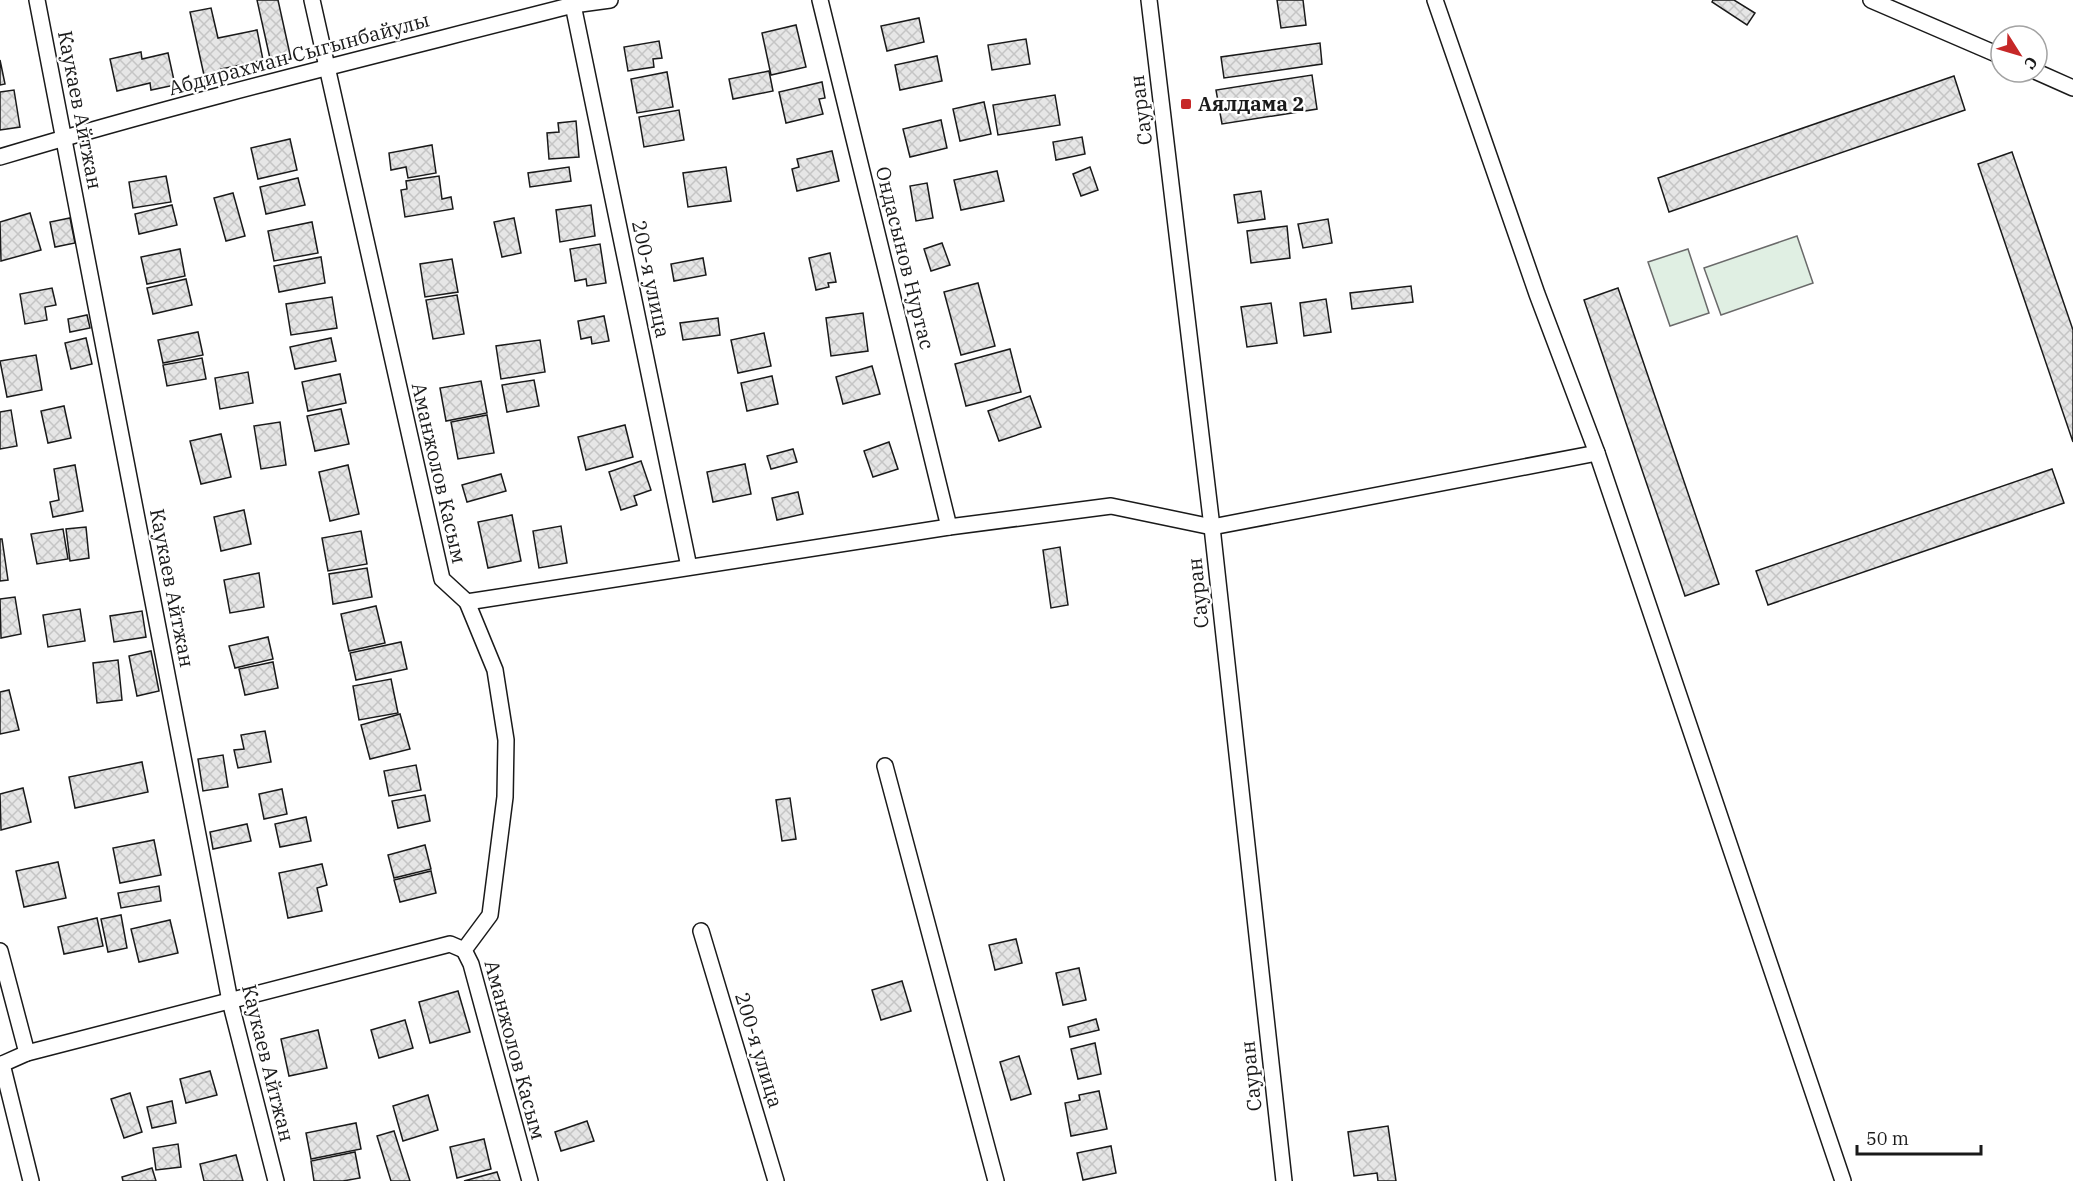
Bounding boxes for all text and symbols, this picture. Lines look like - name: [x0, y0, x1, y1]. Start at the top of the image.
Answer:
- street label: Абдирахман Сыгынбайулы: [165, 6, 432, 101]
- north arrow: [1989, 24, 2049, 84]
- street label: Каукаев Айтжан: [52, 28, 109, 192]
- text: С: [2020, 53, 2042, 73]
- street label: Сауран: [1123, 73, 1158, 147]
- place label: Аялдама 2: [1198, 90, 1304, 117]
- marker: Аялдама 2: [1179, 97, 1193, 111]
- street label: Ондасынов Нуртас: [870, 164, 941, 352]
- street label: 200-я улица: [626, 218, 677, 340]
- street label: Аманжолов Касым: [406, 380, 473, 566]
- street label: Каукаев Айтжан: [144, 506, 201, 670]
- street label: Сауран: [1180, 556, 1215, 630]
- street label: Аманжолов Касым: [479, 957, 552, 1143]
- street label: Каукаев Айтжан: [236, 981, 301, 1144]
- street label: 200-я улица: [729, 989, 790, 1111]
- street label: Сауран: [1233, 1039, 1268, 1113]
- scale bar: [1857, 1118, 1982, 1156]
- text: 50 m: [1866, 1127, 1909, 1150]

